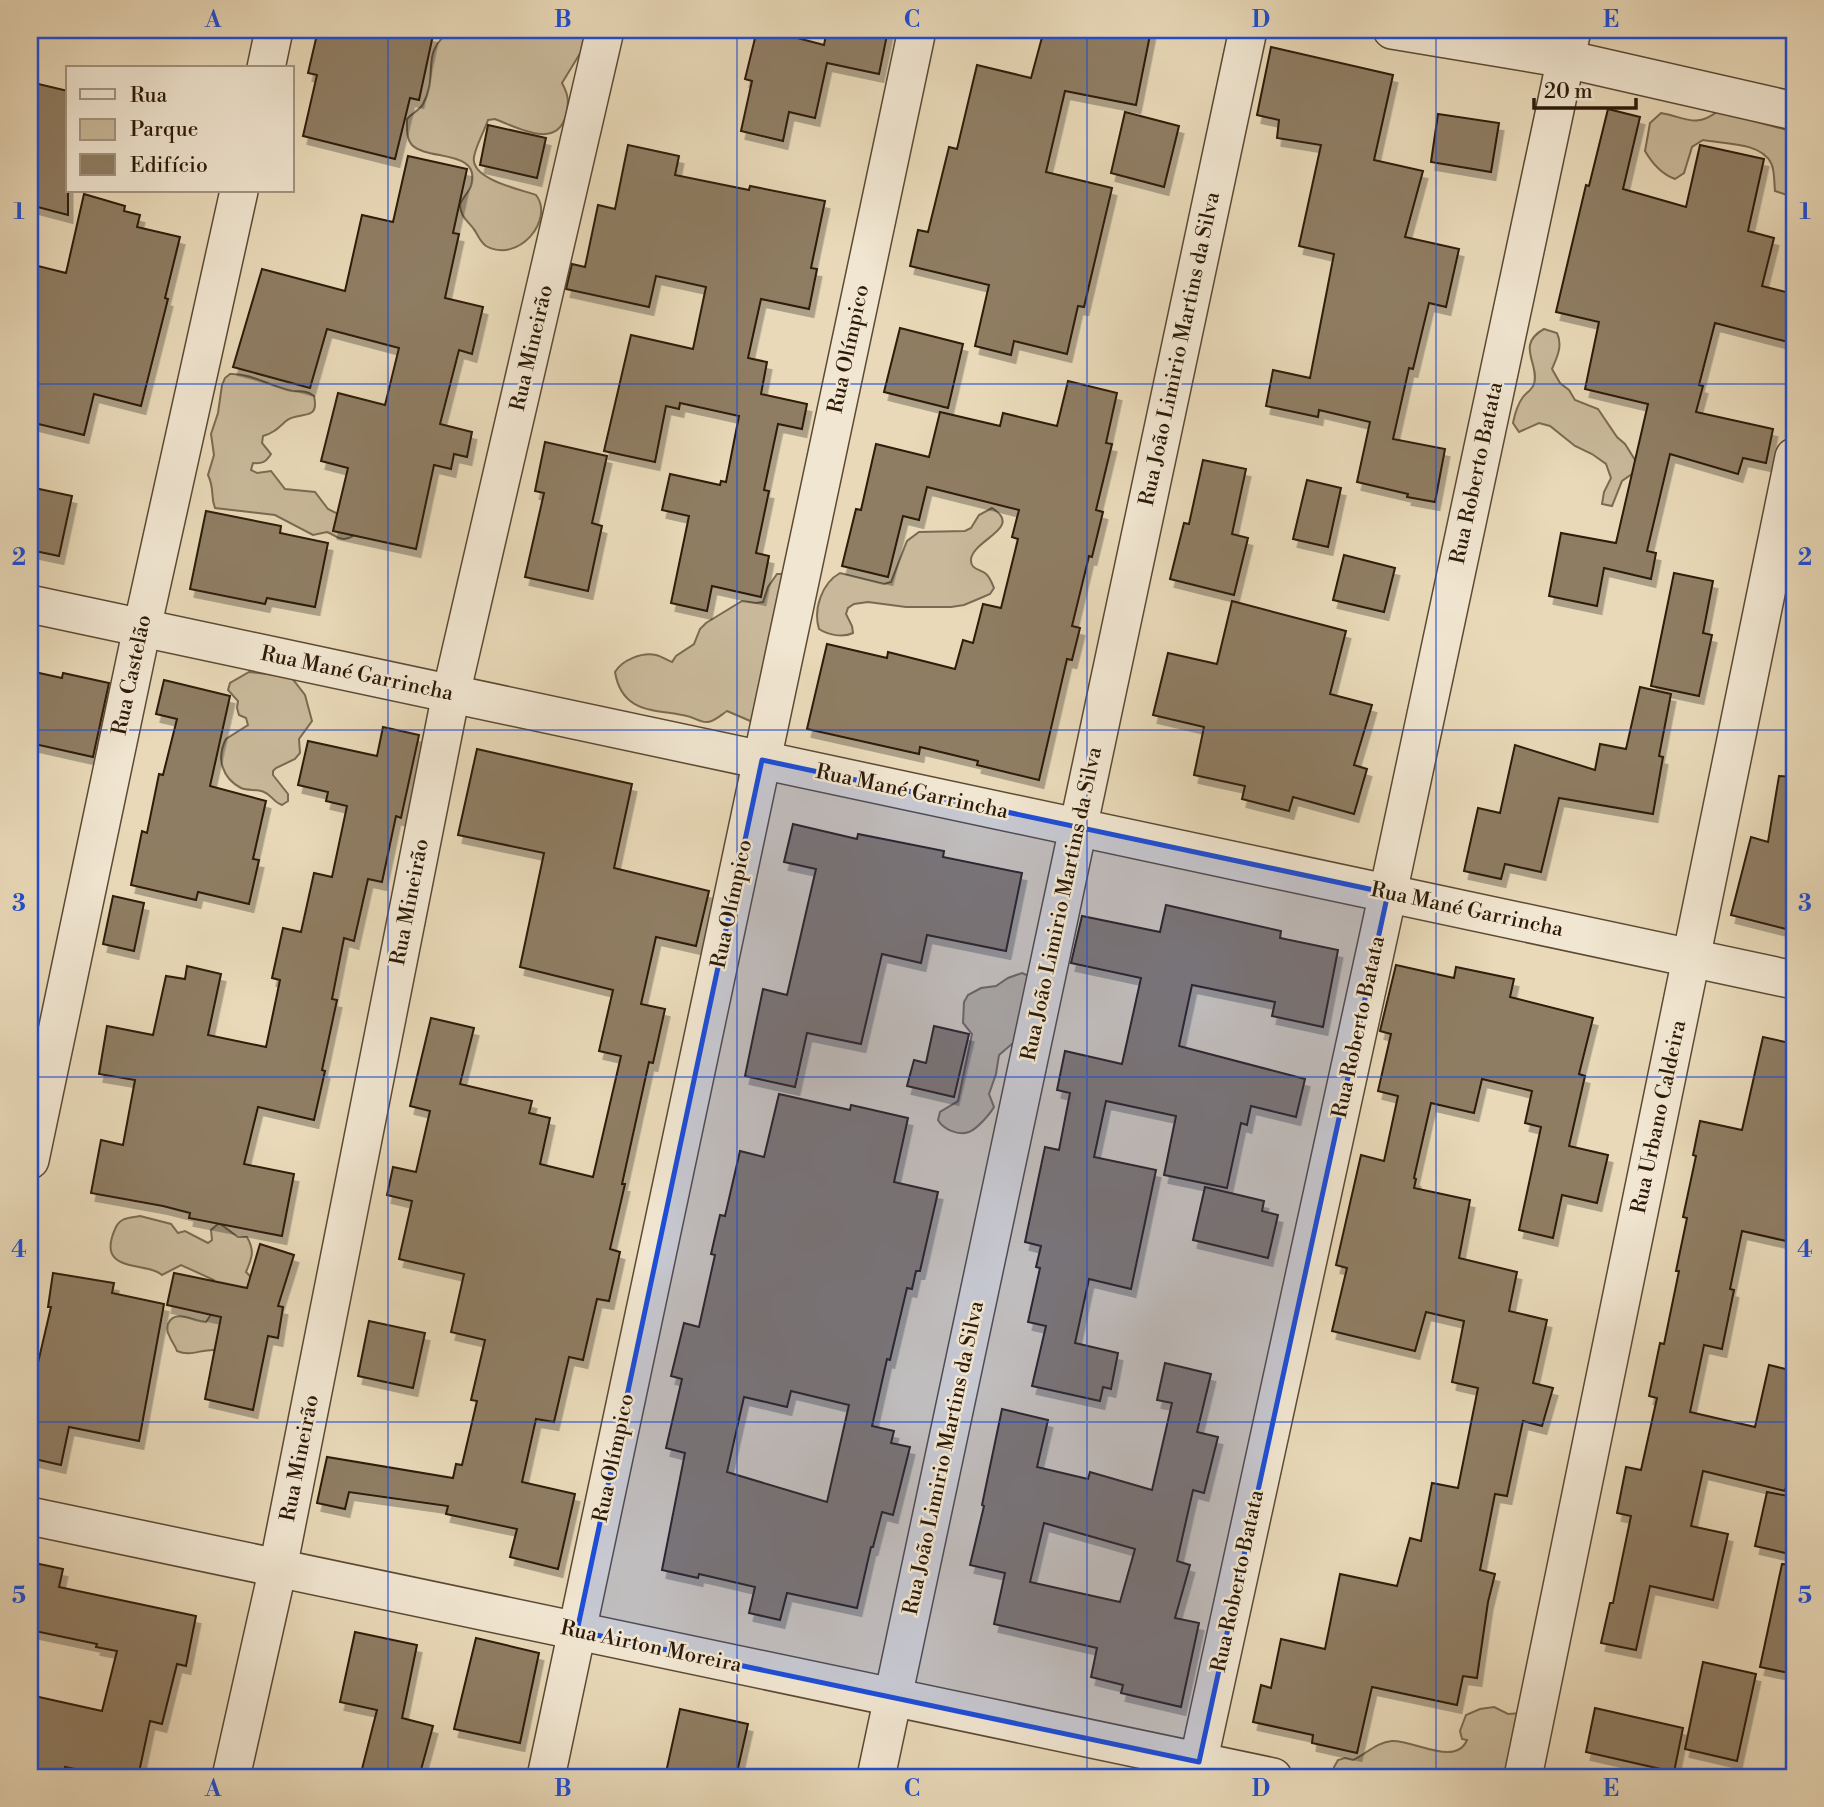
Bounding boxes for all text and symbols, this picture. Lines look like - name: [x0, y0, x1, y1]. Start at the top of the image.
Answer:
- text: A: [204, 6, 222, 34]
- text: B: [554, 6, 572, 34]
- text: C: [904, 6, 920, 34]
- text: D: [1252, 6, 1270, 34]
- text: E: [1603, 6, 1619, 34]
- legend: [66, 66, 294, 192]
- scale bar: [1534, 66, 1635, 110]
- text: 20 m: [1544, 79, 1593, 105]
- text: Rua: [130, 83, 167, 109]
- text: Parque: [130, 117, 198, 143]
- text: Edifício: [130, 153, 208, 179]
- street label: Rua João Limirio Martins da Silva: [1134, 189, 1226, 508]
- text: 1: [13, 198, 25, 226]
- text: 1: [1799, 198, 1811, 226]
- street label: Rua Olímpico: [823, 282, 875, 416]
- street label: Rua Mineirão: [505, 283, 559, 413]
- street label: Rua Roberto Batata: [1445, 379, 1509, 566]
- text: 2: [12, 544, 26, 572]
- text: 2: [1798, 544, 1812, 572]
- street label: Rua Castelão: [107, 612, 157, 738]
- street label: Rua Mané Garrincha: [258, 641, 456, 707]
- street label: Rua João Limirio Martins da Silva: [1016, 744, 1108, 1063]
- street label: Rua Mané Garrincha: [813, 759, 1011, 825]
- street label: Rua Mineirão: [385, 836, 435, 968]
- street label: Rua Olímpico: [706, 837, 758, 971]
- street label: Rua Mané Garrincha: [1368, 877, 1566, 943]
- text: 3: [12, 890, 26, 918]
- text: 3: [1798, 890, 1812, 918]
- street label: Rua Roberto Batata: [1327, 933, 1391, 1120]
- street label: Rua Urbano Caldeira: [1626, 1018, 1692, 1216]
- text: 4: [11, 1236, 27, 1264]
- text: 4: [1797, 1236, 1813, 1264]
- street label: Rua João Limirio Martins da Silva: [898, 1298, 990, 1617]
- street label: Rua Olímpico: [588, 1391, 640, 1525]
- street label: Rua Mineirão: [275, 1392, 325, 1524]
- street label: Rua Roberto Batata: [1206, 1487, 1270, 1674]
- text: 5: [12, 1582, 26, 1610]
- text: 5: [1798, 1582, 1812, 1610]
- street label: Rua Airton Moreira: [558, 1615, 744, 1679]
- text: A: [204, 1775, 222, 1803]
- text: B: [554, 1775, 572, 1803]
- text: C: [904, 1775, 920, 1803]
- text: D: [1252, 1775, 1270, 1803]
- text: E: [1603, 1775, 1619, 1803]

